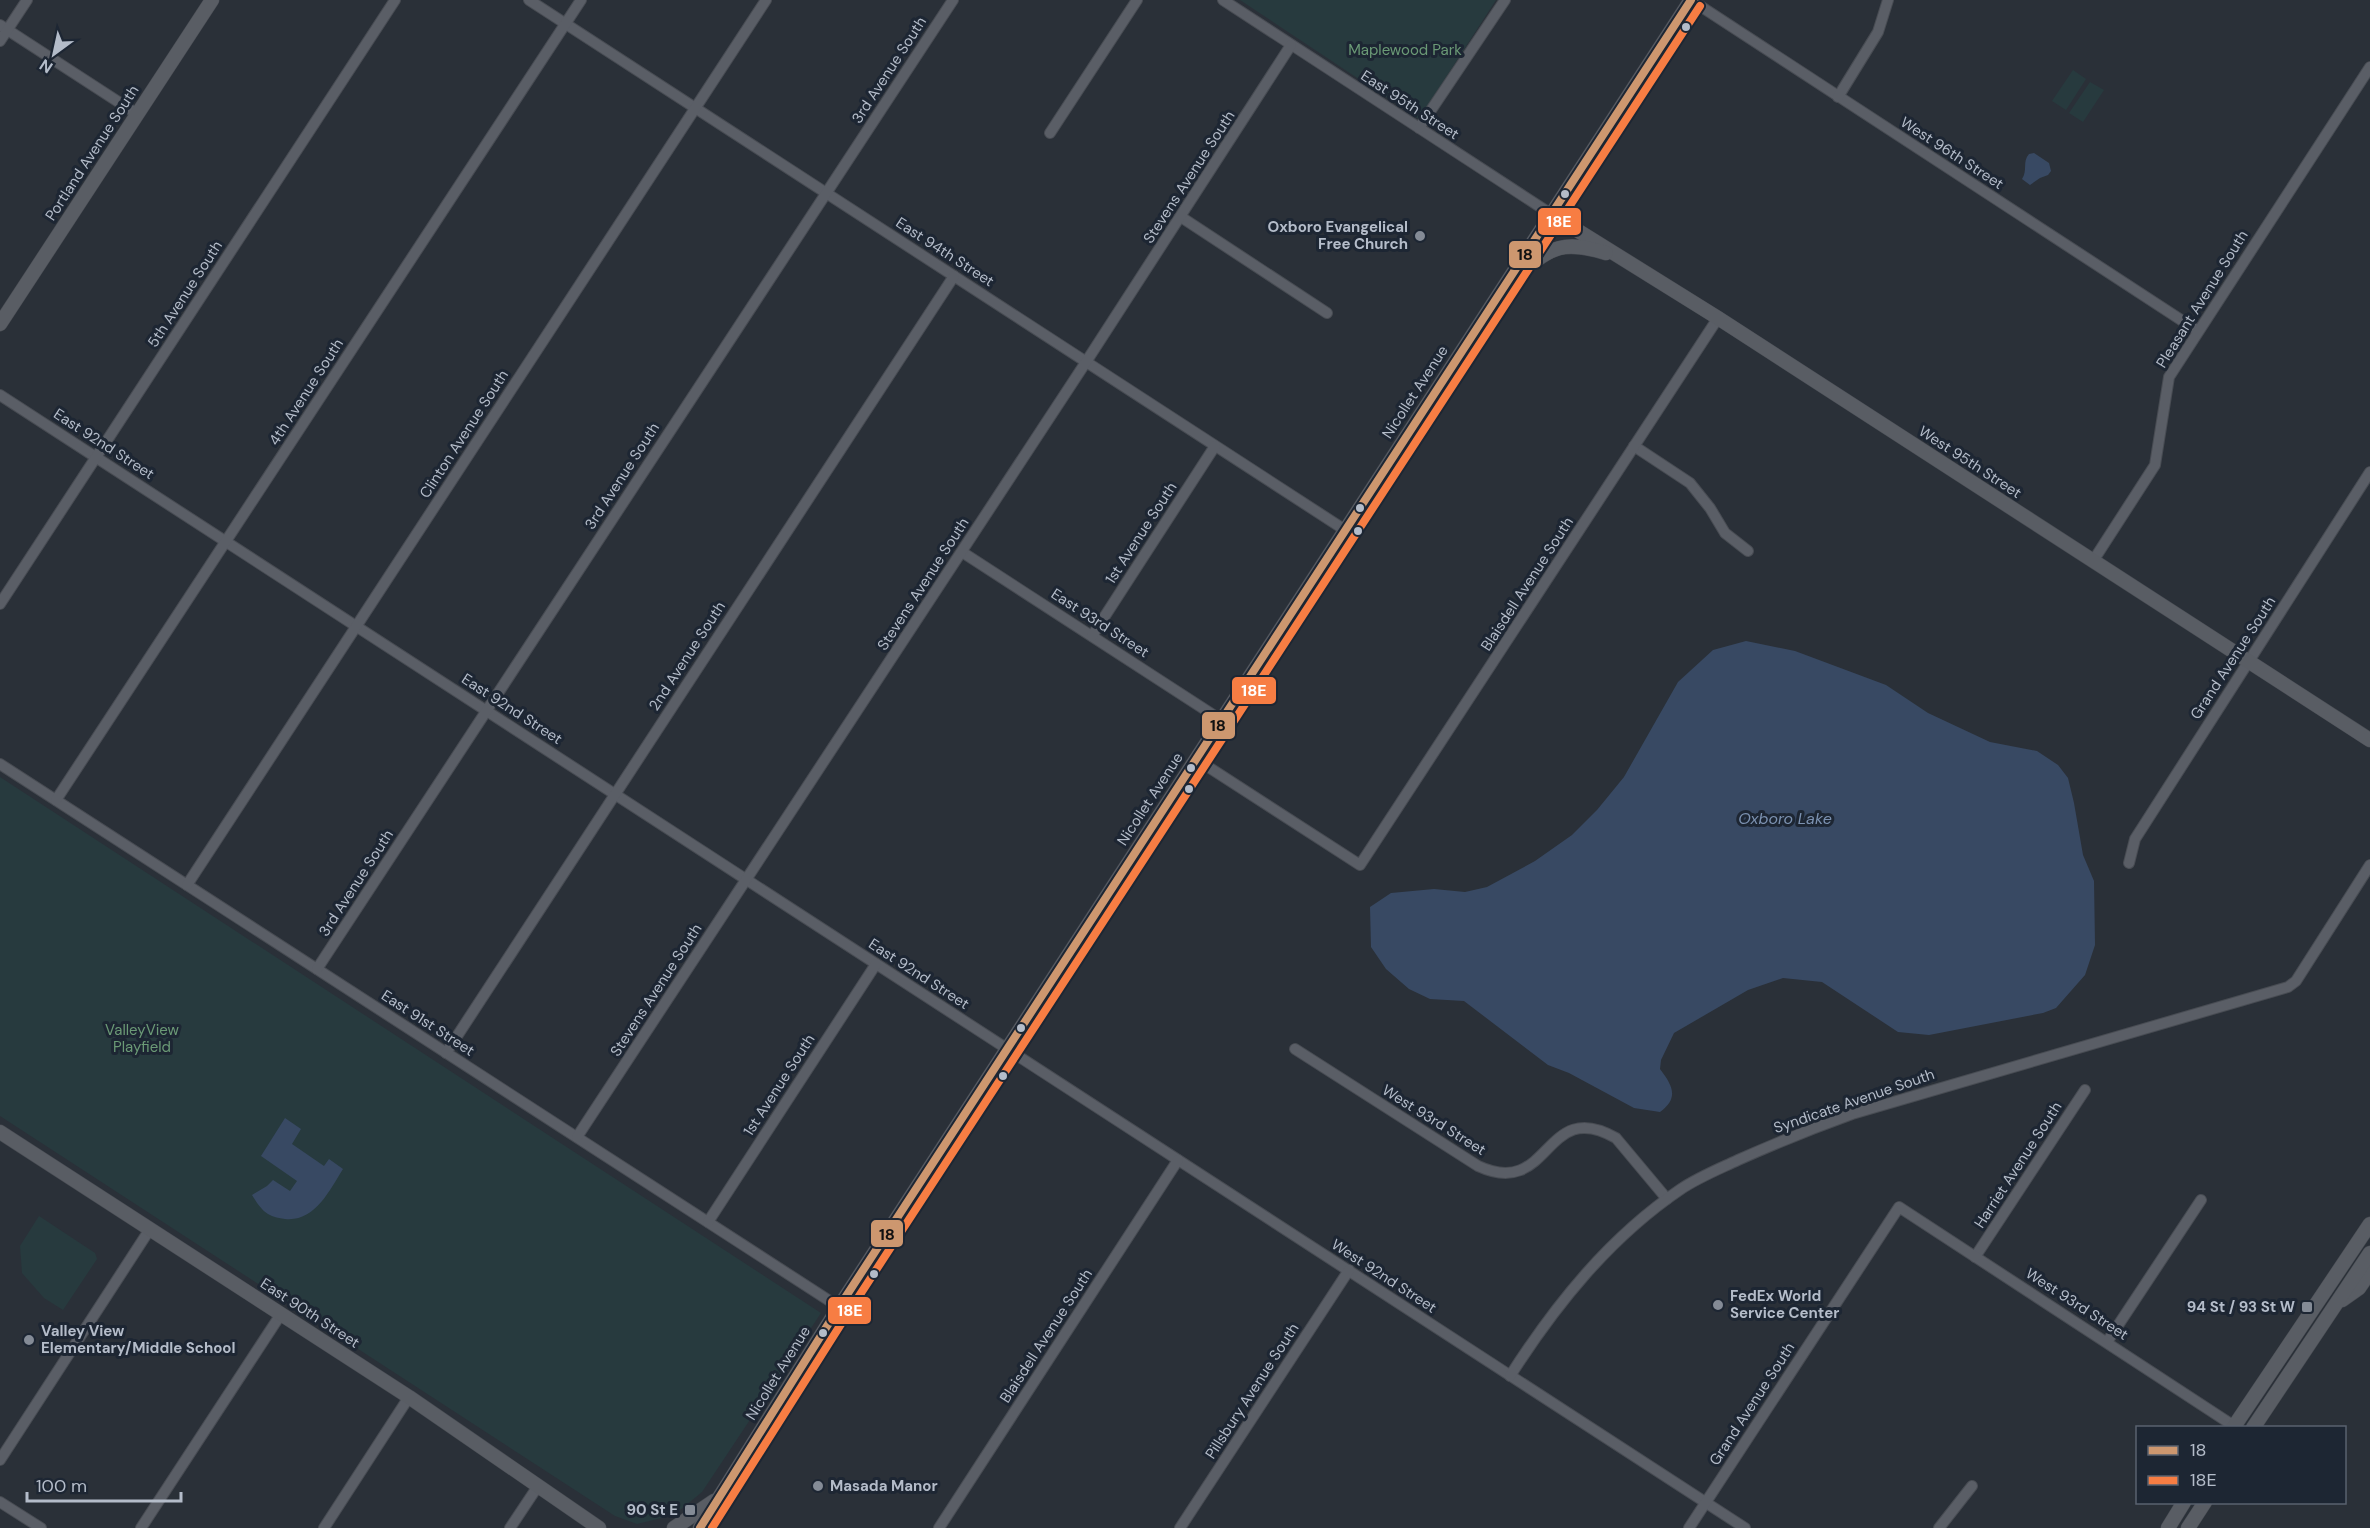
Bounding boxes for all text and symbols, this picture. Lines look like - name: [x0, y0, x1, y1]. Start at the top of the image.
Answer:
- street label: 3rd Avenue South: [847, 13, 931, 127]
- unlabelled marker: [1680, 21, 1692, 33]
- north arrow: [24, 24, 84, 84]
- park label: Maplewood Park: [1348, 40, 1462, 60]
- text: N: [35, 54, 57, 78]
- street label: East 95th Street: [1357, 66, 1463, 144]
- street label: Portland Avenue South: [41, 81, 143, 225]
- street label: Stevens Avenue South: [1139, 107, 1239, 247]
- street label: West 96th Street: [1897, 112, 2008, 194]
- unlabelled marker: [1559, 188, 1571, 200]
- line badge: 18E: [1537, 207, 1582, 236]
- text: 18E: [1546, 211, 1572, 232]
- street label: East 94th Street: [892, 213, 998, 291]
- place label: Oxboro Evangelical Free Church: [1268, 217, 1408, 254]
- street label: Pleasant Avenue South: [2152, 226, 2252, 372]
- marker: Oxboro Evangelical Free Church: [1413, 229, 1427, 243]
- street label: 5th Avenue South: [143, 237, 227, 351]
- line badge: 18: [1508, 240, 1542, 269]
- text: 18: [1517, 244, 1533, 265]
- street label: 4th Avenue South: [264, 335, 348, 449]
- street label: Nicollet Avenue: [1377, 342, 1453, 442]
- street label: Clinton Avenue South: [415, 366, 513, 502]
- street label: East 92nd Street: [50, 404, 158, 484]
- street label: 3rd Avenue South: [580, 419, 664, 533]
- street label: West 95th Street: [1915, 421, 2025, 503]
- street label: 1st Avenue South: [1101, 478, 1181, 588]
- unlabelled marker: [1354, 502, 1366, 514]
- street label: Blaisdell Avenue South: [1476, 513, 1578, 655]
- street label: Stevens Avenue South: [873, 514, 973, 654]
- unlabelled marker: [1352, 525, 1364, 537]
- street label: East 93rd Street: [1047, 584, 1153, 662]
- street label: Grand Avenue South: [2186, 593, 2280, 723]
- street label: 2nd Avenue South: [644, 598, 730, 714]
- street label: East 92nd Street: [458, 669, 566, 749]
- line badge: 18E: [1231, 676, 1277, 705]
- text: 18E: [1241, 680, 1267, 701]
- line badge: 18: [1201, 711, 1236, 740]
- text: 18: [1210, 715, 1226, 736]
- street label: Nicollet Avenue: [1112, 749, 1188, 849]
- unlabelled marker: [1185, 762, 1197, 774]
- unlabelled marker: [1183, 783, 1195, 795]
- water label: Oxboro Lake: [1738, 808, 1832, 829]
- street label: 3rd Avenue South: [314, 826, 398, 940]
- street label: Stevens Avenue South: [606, 920, 706, 1060]
- street label: East 92nd Street: [865, 934, 973, 1014]
- street label: East 91st Street: [378, 985, 478, 1061]
- park label: ValleyView Playfield: [105, 1020, 180, 1057]
- unlabelled marker: [1015, 1022, 1027, 1034]
- street label: 1st Avenue South: [739, 1030, 819, 1140]
- street label: Syndicate Avenue South: [1771, 1064, 1937, 1138]
- unlabelled marker: [997, 1070, 1009, 1082]
- street label: West 93rd Street: [1378, 1080, 1490, 1160]
- street label: Harriet Avenue South: [1970, 1098, 2066, 1232]
- line badge: 18: [870, 1219, 904, 1248]
- text: 18: [879, 1224, 895, 1245]
- street label: West 92nd Street: [1328, 1234, 1441, 1318]
- street label: West 93rd Street: [2022, 1263, 2132, 1345]
- street label: Blaisdell Avenue South: [995, 1265, 1097, 1407]
- unlabelled marker: [868, 1268, 880, 1280]
- street label: East 90th Street: [257, 1273, 364, 1353]
- place label: FedEx World Service Center: [1730, 1286, 1839, 1323]
- line badge: 18E: [827, 1296, 872, 1325]
- place label: 94 St / 93 St W: [2187, 1297, 2295, 1317]
- marker: FedEx World Service Center: [1711, 1298, 1725, 1312]
- text: 18E: [837, 1300, 863, 1321]
- marker: 94 St / 93 St W: [2300, 1300, 2314, 1314]
- street label: Pillsbury Avenue South: [1201, 1319, 1303, 1463]
- place label: Valley View Elementary/Middle School: [41, 1321, 236, 1358]
- street label: Nicollet Avenue: [741, 1322, 815, 1424]
- unlabelled marker: [817, 1327, 829, 1339]
- marker: Valley View Elementary/Middle School: [22, 1333, 36, 1347]
- street label: Grand Avenue South: [1705, 1339, 1799, 1469]
- legend: [2136, 1426, 2346, 1504]
- text: 18: [2190, 1438, 2207, 1462]
- scale bar: [27, 1465, 182, 1503]
- text: 18E: [2190, 1468, 2217, 1492]
- text: 100 m: [36, 1474, 87, 1498]
- place label: Masada Manor: [830, 1476, 938, 1496]
- marker: Masada Manor: [811, 1479, 825, 1493]
- place label: 90 St E: [627, 1500, 678, 1520]
- marker: 90 St E: [683, 1503, 697, 1517]

